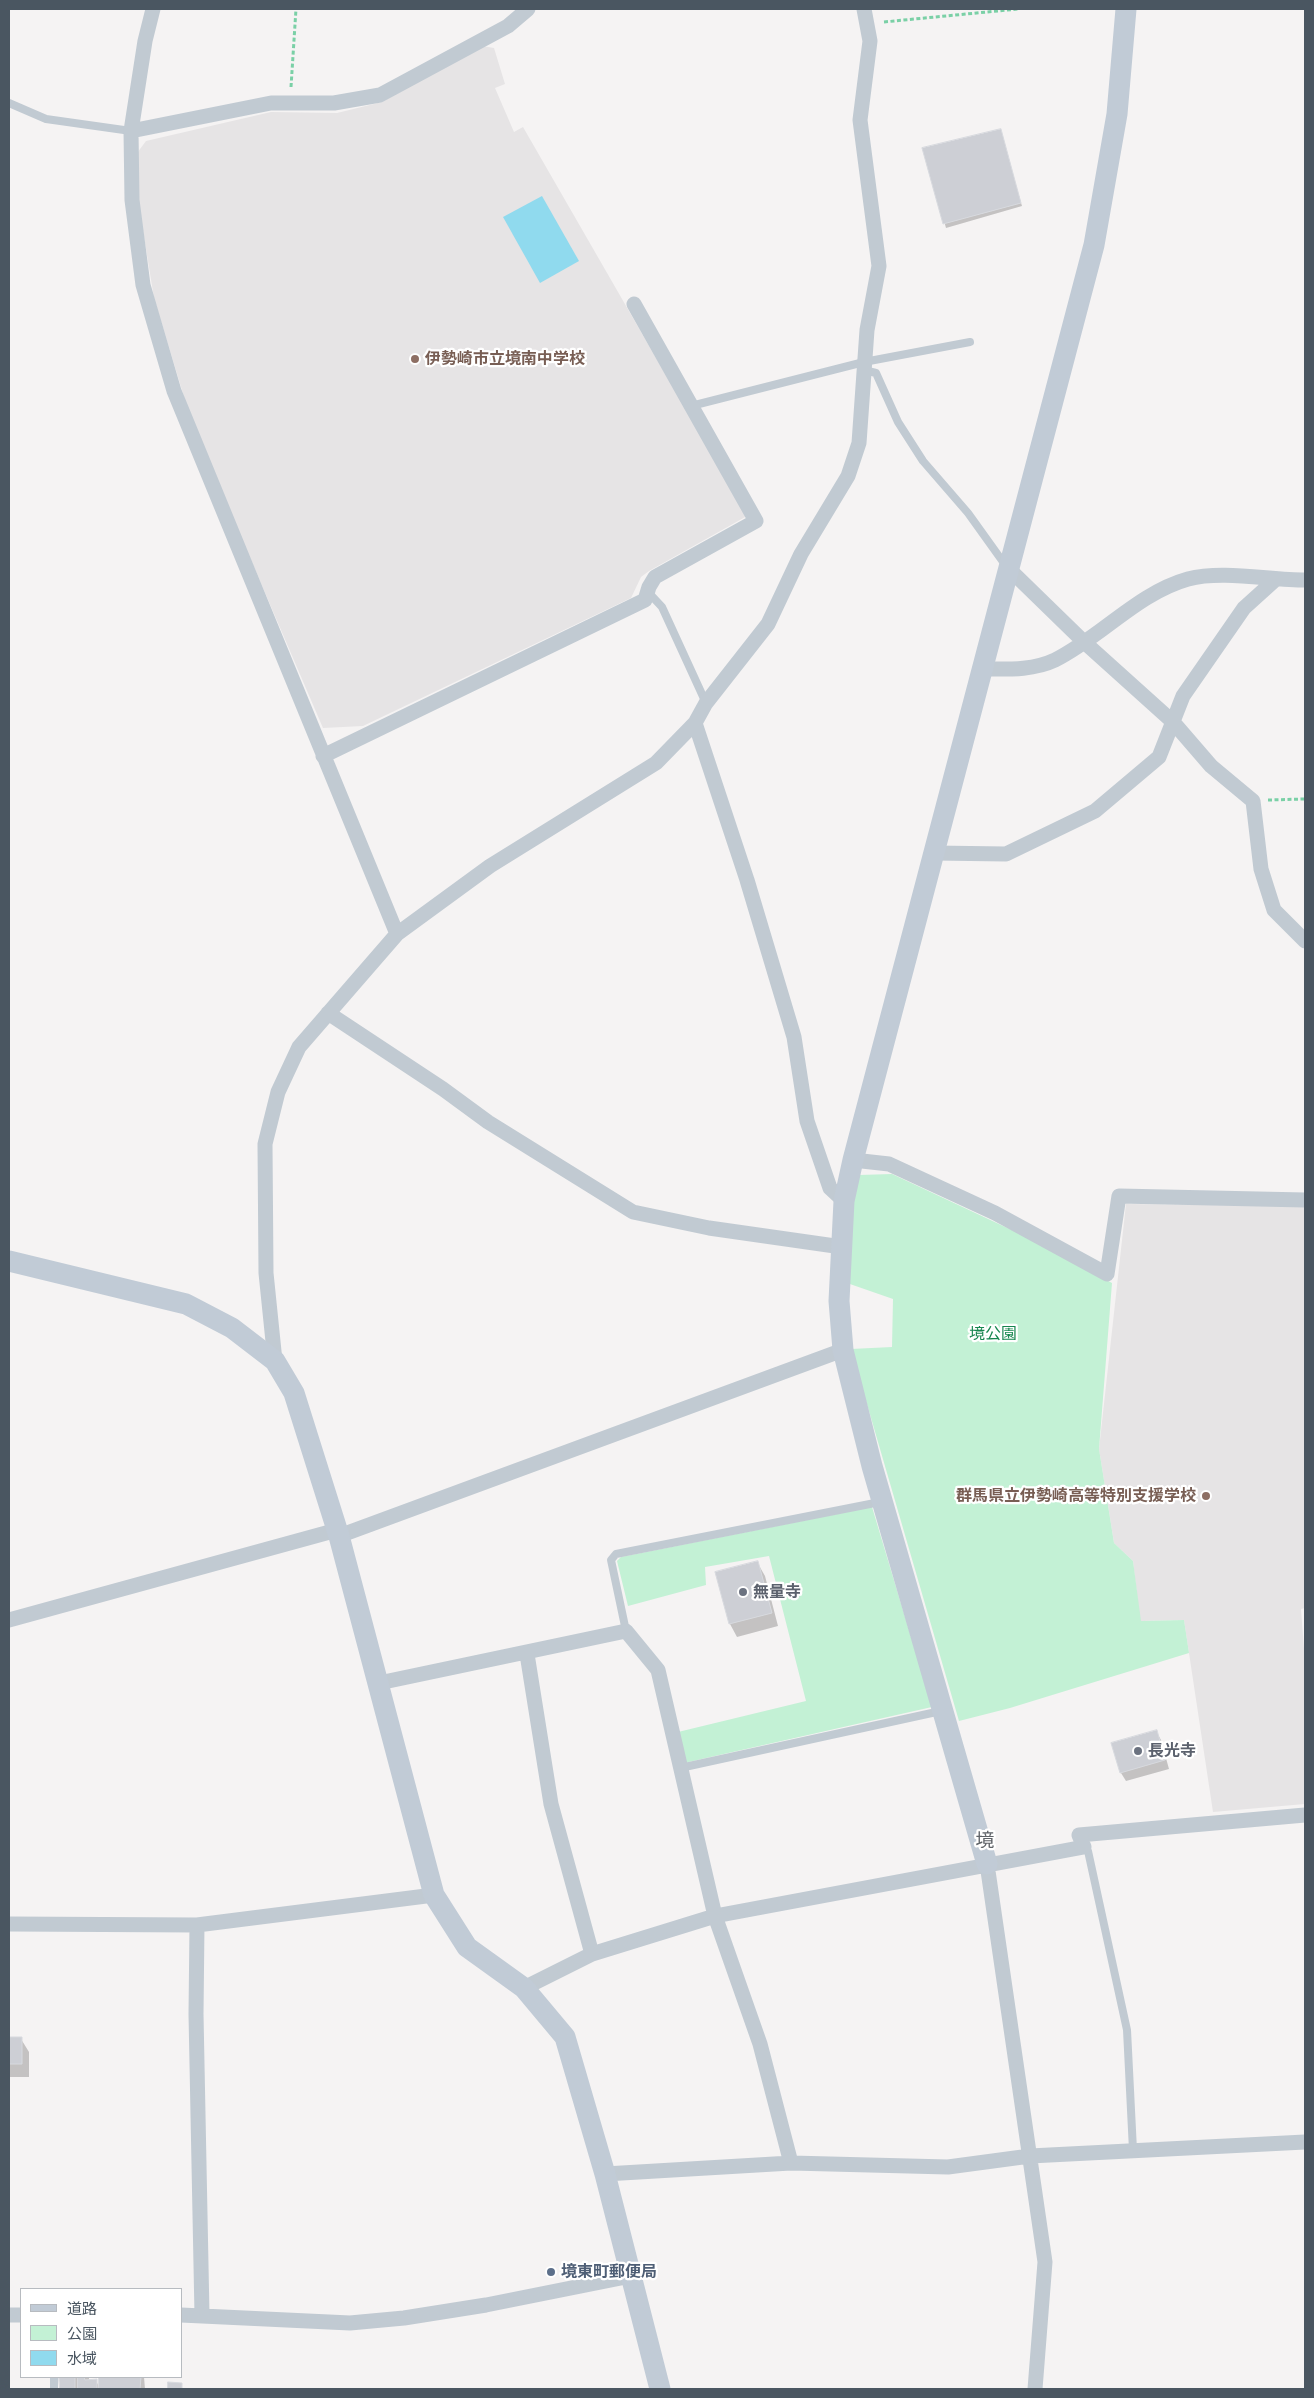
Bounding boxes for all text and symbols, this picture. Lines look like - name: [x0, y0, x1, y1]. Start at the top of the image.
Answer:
- place label: 伊勢崎市立境南中学校: [425, 349, 585, 369]
- marker: 伊勢崎市立境南中学校: [409, 353, 421, 365]
- park label: 境公園: [969, 1324, 1017, 1344]
- place label: 群馬県立伊勢崎高等特別支援学校: [956, 1486, 1196, 1506]
- marker: 群馬県立伊勢崎高等特別支援学校: [1200, 1490, 1212, 1502]
- place label: 無量寺: [753, 1582, 801, 1602]
- marker: 無量寺: [737, 1586, 749, 1598]
- place label: 長光寺: [1148, 1741, 1196, 1761]
- marker: 長光寺: [1132, 1745, 1144, 1757]
- district label: 境: [976, 1831, 994, 1853]
- place label: 境東町郵便局: [561, 2262, 657, 2282]
- marker: 境東町郵便局: [545, 2266, 557, 2278]
- legend: [20, 2288, 182, 2378]
- text: 道路: [67, 2299, 97, 2318]
- text: 公園: [67, 2324, 97, 2343]
- text: 水域: [67, 2349, 97, 2368]

